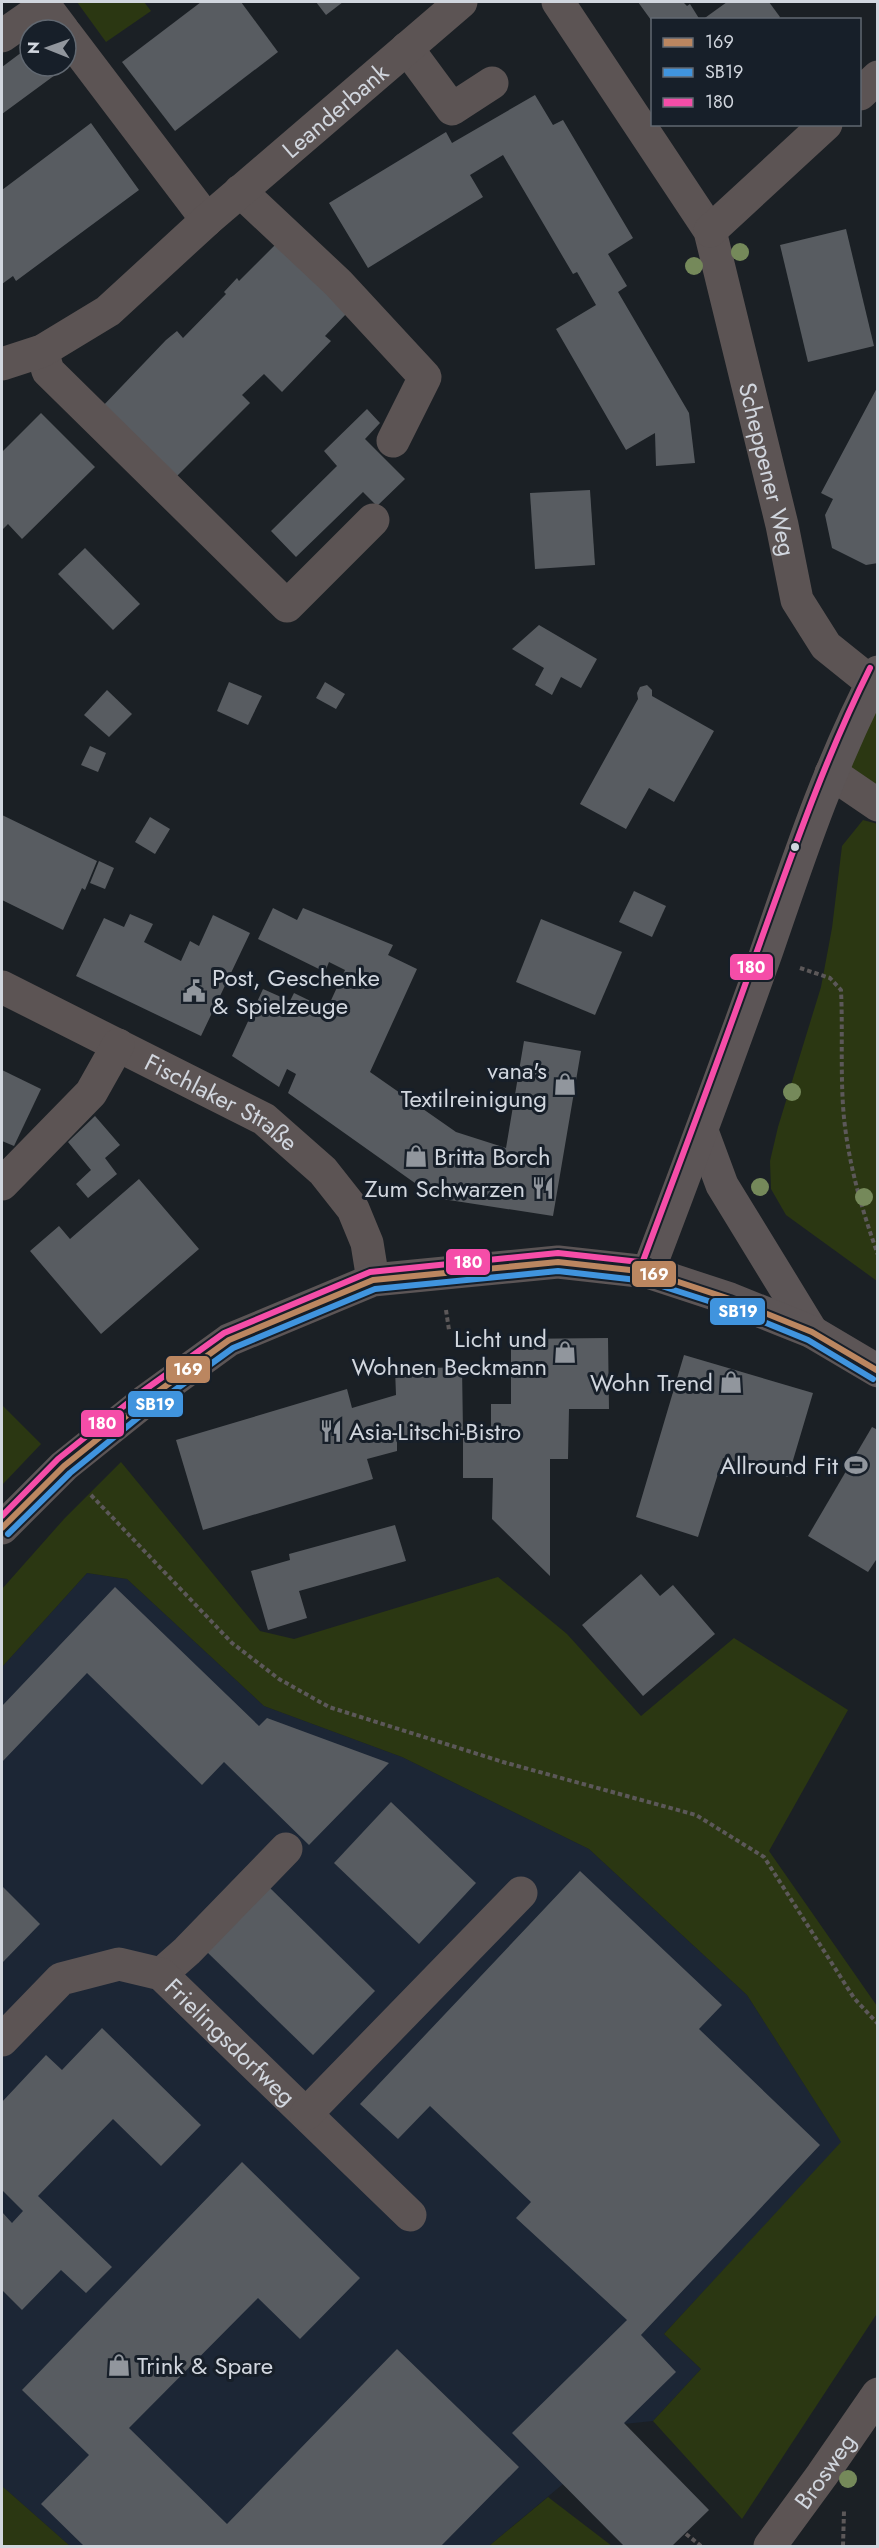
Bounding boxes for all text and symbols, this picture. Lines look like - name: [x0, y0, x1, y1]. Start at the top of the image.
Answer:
- north arrow: [18, 18, 78, 78]
- legend: [651, 18, 861, 126]
- text: 169: [705, 29, 734, 55]
- text: N: [22, 41, 45, 54]
- street label: Leanderbank: [274, 54, 396, 166]
- text: SB19: [705, 59, 743, 85]
- text: 180: [705, 89, 734, 115]
- street label: Scheppener Weg: [730, 379, 805, 559]
- unlabelled marker: [789, 841, 801, 853]
- line badge: 180: [729, 953, 774, 981]
- text: 180: [737, 956, 765, 979]
- place label: Post, Geschenke & Spielzeuge: [212, 960, 380, 1023]
- public building icon: Post, Geschenke & Spielzeuge: [181, 978, 207, 1004]
- street label: Fischlaker Straße: [139, 1044, 306, 1159]
- place label: vana's Textilreinigung: [401, 1053, 547, 1116]
- shop icon: vana's Textilreinigung: [552, 1071, 578, 1097]
- place label: Britta Borch: [434, 1139, 551, 1174]
- shop icon: Britta Borch: [403, 1143, 429, 1169]
- place label: Zum Schwarzen: [365, 1171, 525, 1206]
- restaurant icon: Zum Schwarzen: [530, 1175, 556, 1201]
- line badge: 180: [445, 1248, 491, 1276]
- text: 180: [454, 1251, 482, 1274]
- line badge: 169: [631, 1260, 677, 1288]
- text: 169: [639, 1263, 669, 1286]
- line badge: SB19: [709, 1297, 766, 1326]
- text: SB19: [718, 1300, 758, 1323]
- place label: Licht und Wohnen Beckmann: [351, 1321, 547, 1384]
- shop icon: Licht und Wohnen Beckmann: [552, 1339, 578, 1365]
- line badge: 169: [165, 1355, 211, 1384]
- text: 169: [173, 1358, 203, 1381]
- place label: Wohn Trend: [590, 1365, 713, 1400]
- shop icon: Wohn Trend: [718, 1369, 744, 1395]
- line badge: SB19: [127, 1390, 184, 1418]
- text: SB19: [135, 1393, 175, 1416]
- line badge: 180: [80, 1409, 125, 1438]
- text: 180: [88, 1412, 116, 1435]
- place label: Asia-Litschi-Bistro: [349, 1414, 521, 1449]
- restaurant icon: Asia-Litschi-Bistro: [318, 1418, 344, 1444]
- place label: Allround Fit: [720, 1448, 838, 1483]
- sports icon: Allround Fit: [843, 1452, 869, 1478]
- street label: Frielingsdorfweg: [157, 1970, 304, 2113]
- place label: Trink & Spare: [137, 2348, 273, 2383]
- shop icon: Trink & Spare: [106, 2352, 132, 2378]
- street label: Brosweg: [785, 2426, 864, 2516]

